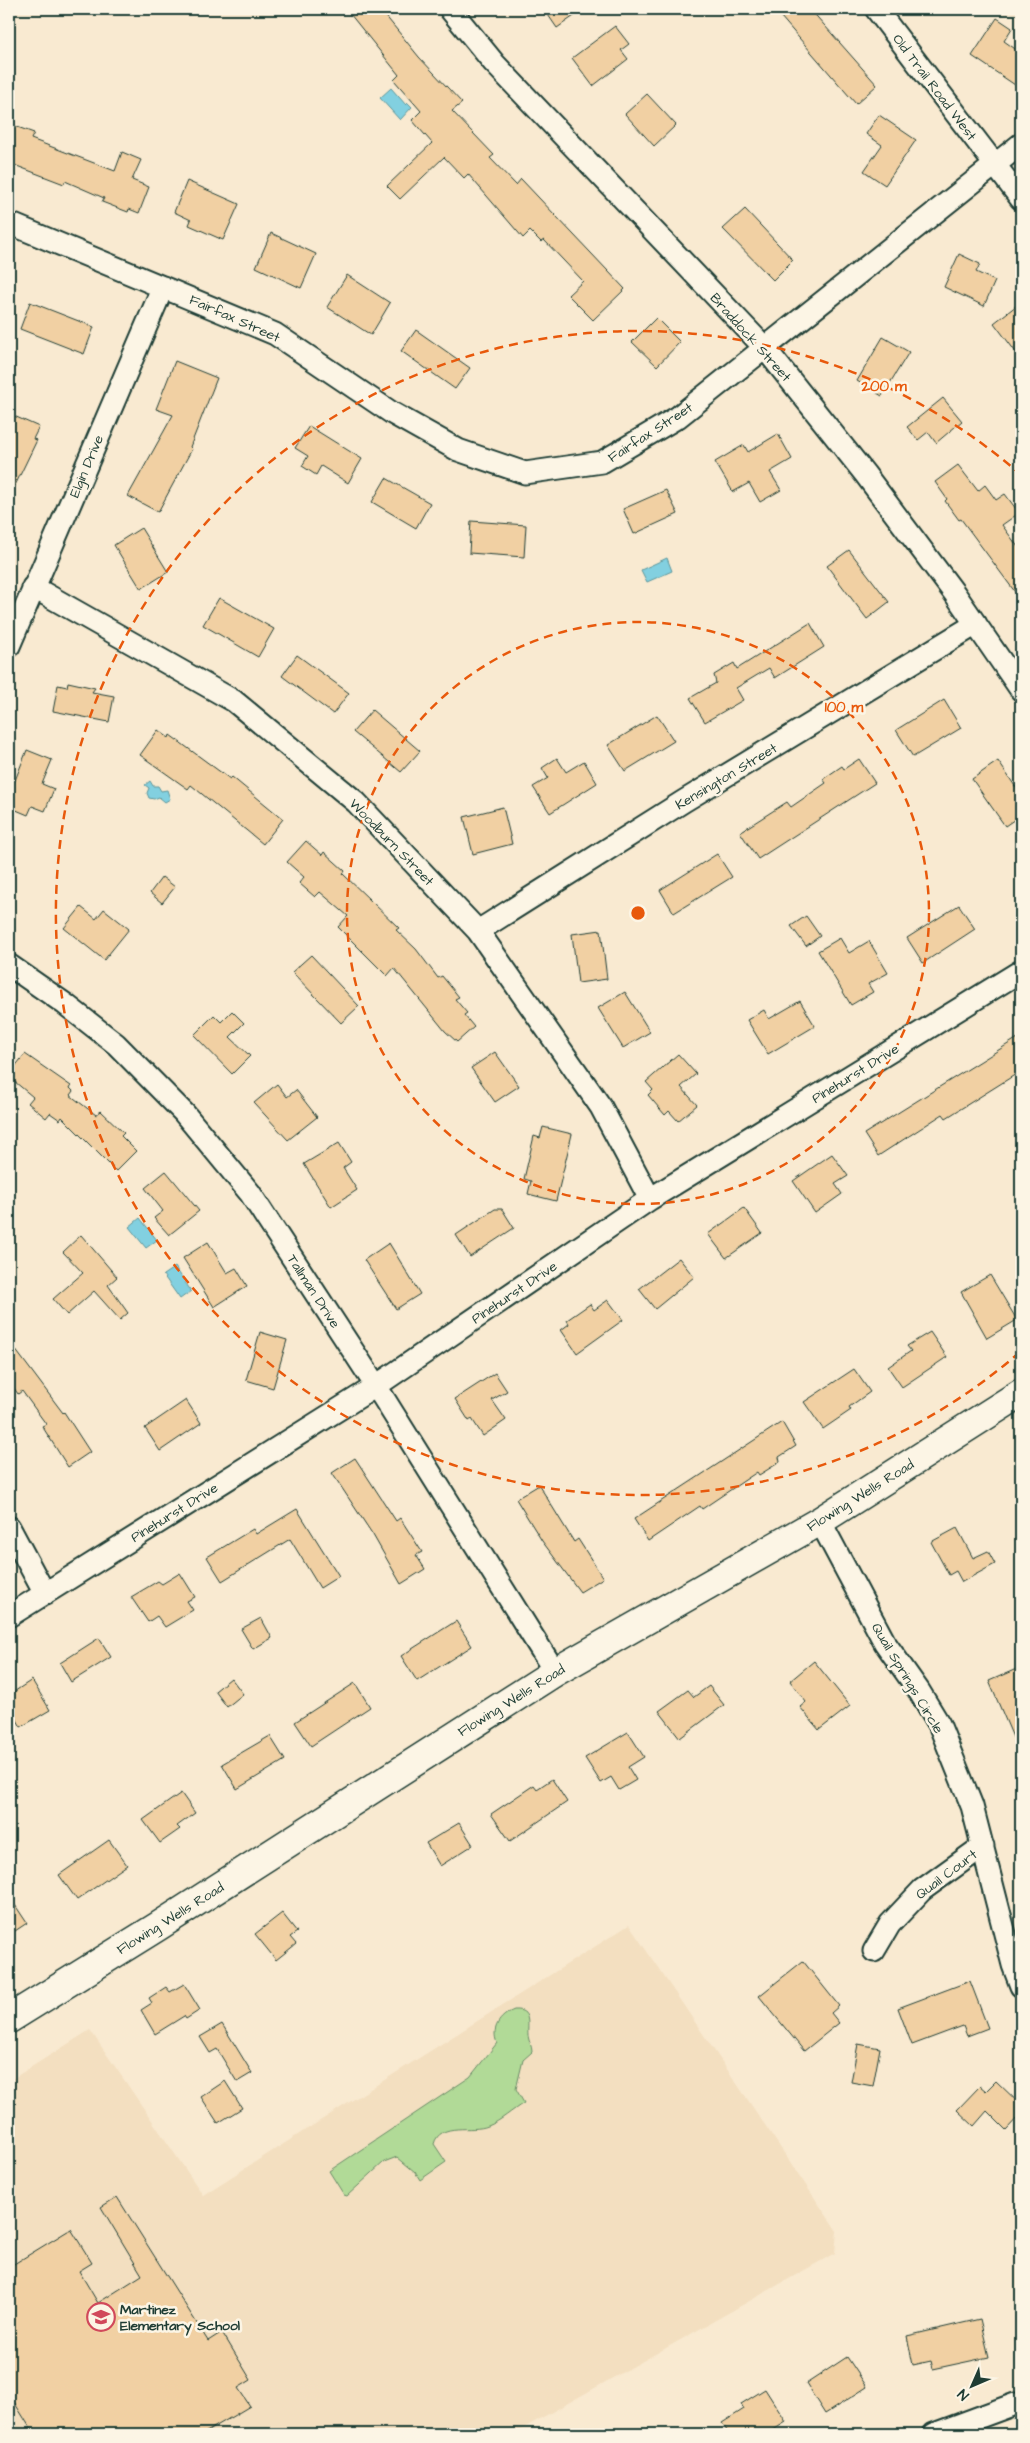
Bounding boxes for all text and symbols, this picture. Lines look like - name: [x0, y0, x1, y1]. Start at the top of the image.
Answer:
- street label: Old Trail Road West: [887, 30, 981, 145]
- street label: Braddock Street: [705, 289, 796, 387]
- street label: Fairfax Street: [186, 290, 283, 348]
- text: 200 m: [860, 376, 907, 397]
- street label: Fairfax Street: [604, 398, 697, 468]
- street label: Elgin Drive: [65, 432, 109, 501]
- text: 100 m: [825, 697, 864, 718]
- street label: Kensington Street: [672, 738, 782, 815]
- street label: Woodburn Street: [344, 795, 439, 891]
- centre of rings: [629, 904, 647, 922]
- street label: Pinehurst Drive: [808, 1039, 903, 1109]
- street label: Tallman Drive: [282, 1251, 345, 1333]
- street label: Pinehurst Drive: [468, 1256, 562, 1329]
- street label: Flowing Wells Road: [803, 1455, 918, 1537]
- street label: Pinehurst Drive: [127, 1478, 222, 1548]
- street label: Quail Springs Circle: [866, 1619, 948, 1738]
- street label: Flowing Wells Road: [454, 1660, 569, 1742]
- street label: Quail Court: [912, 1845, 982, 1905]
- street label: Flowing Wells Road: [113, 1878, 228, 1960]
- place label: Martinez Elementary School: [120, 2300, 241, 2336]
- school or university icon: Martinez Elementary School: [86, 2302, 116, 2332]
- north arrow: [948, 2360, 998, 2410]
- text: N: [953, 2384, 974, 2405]

